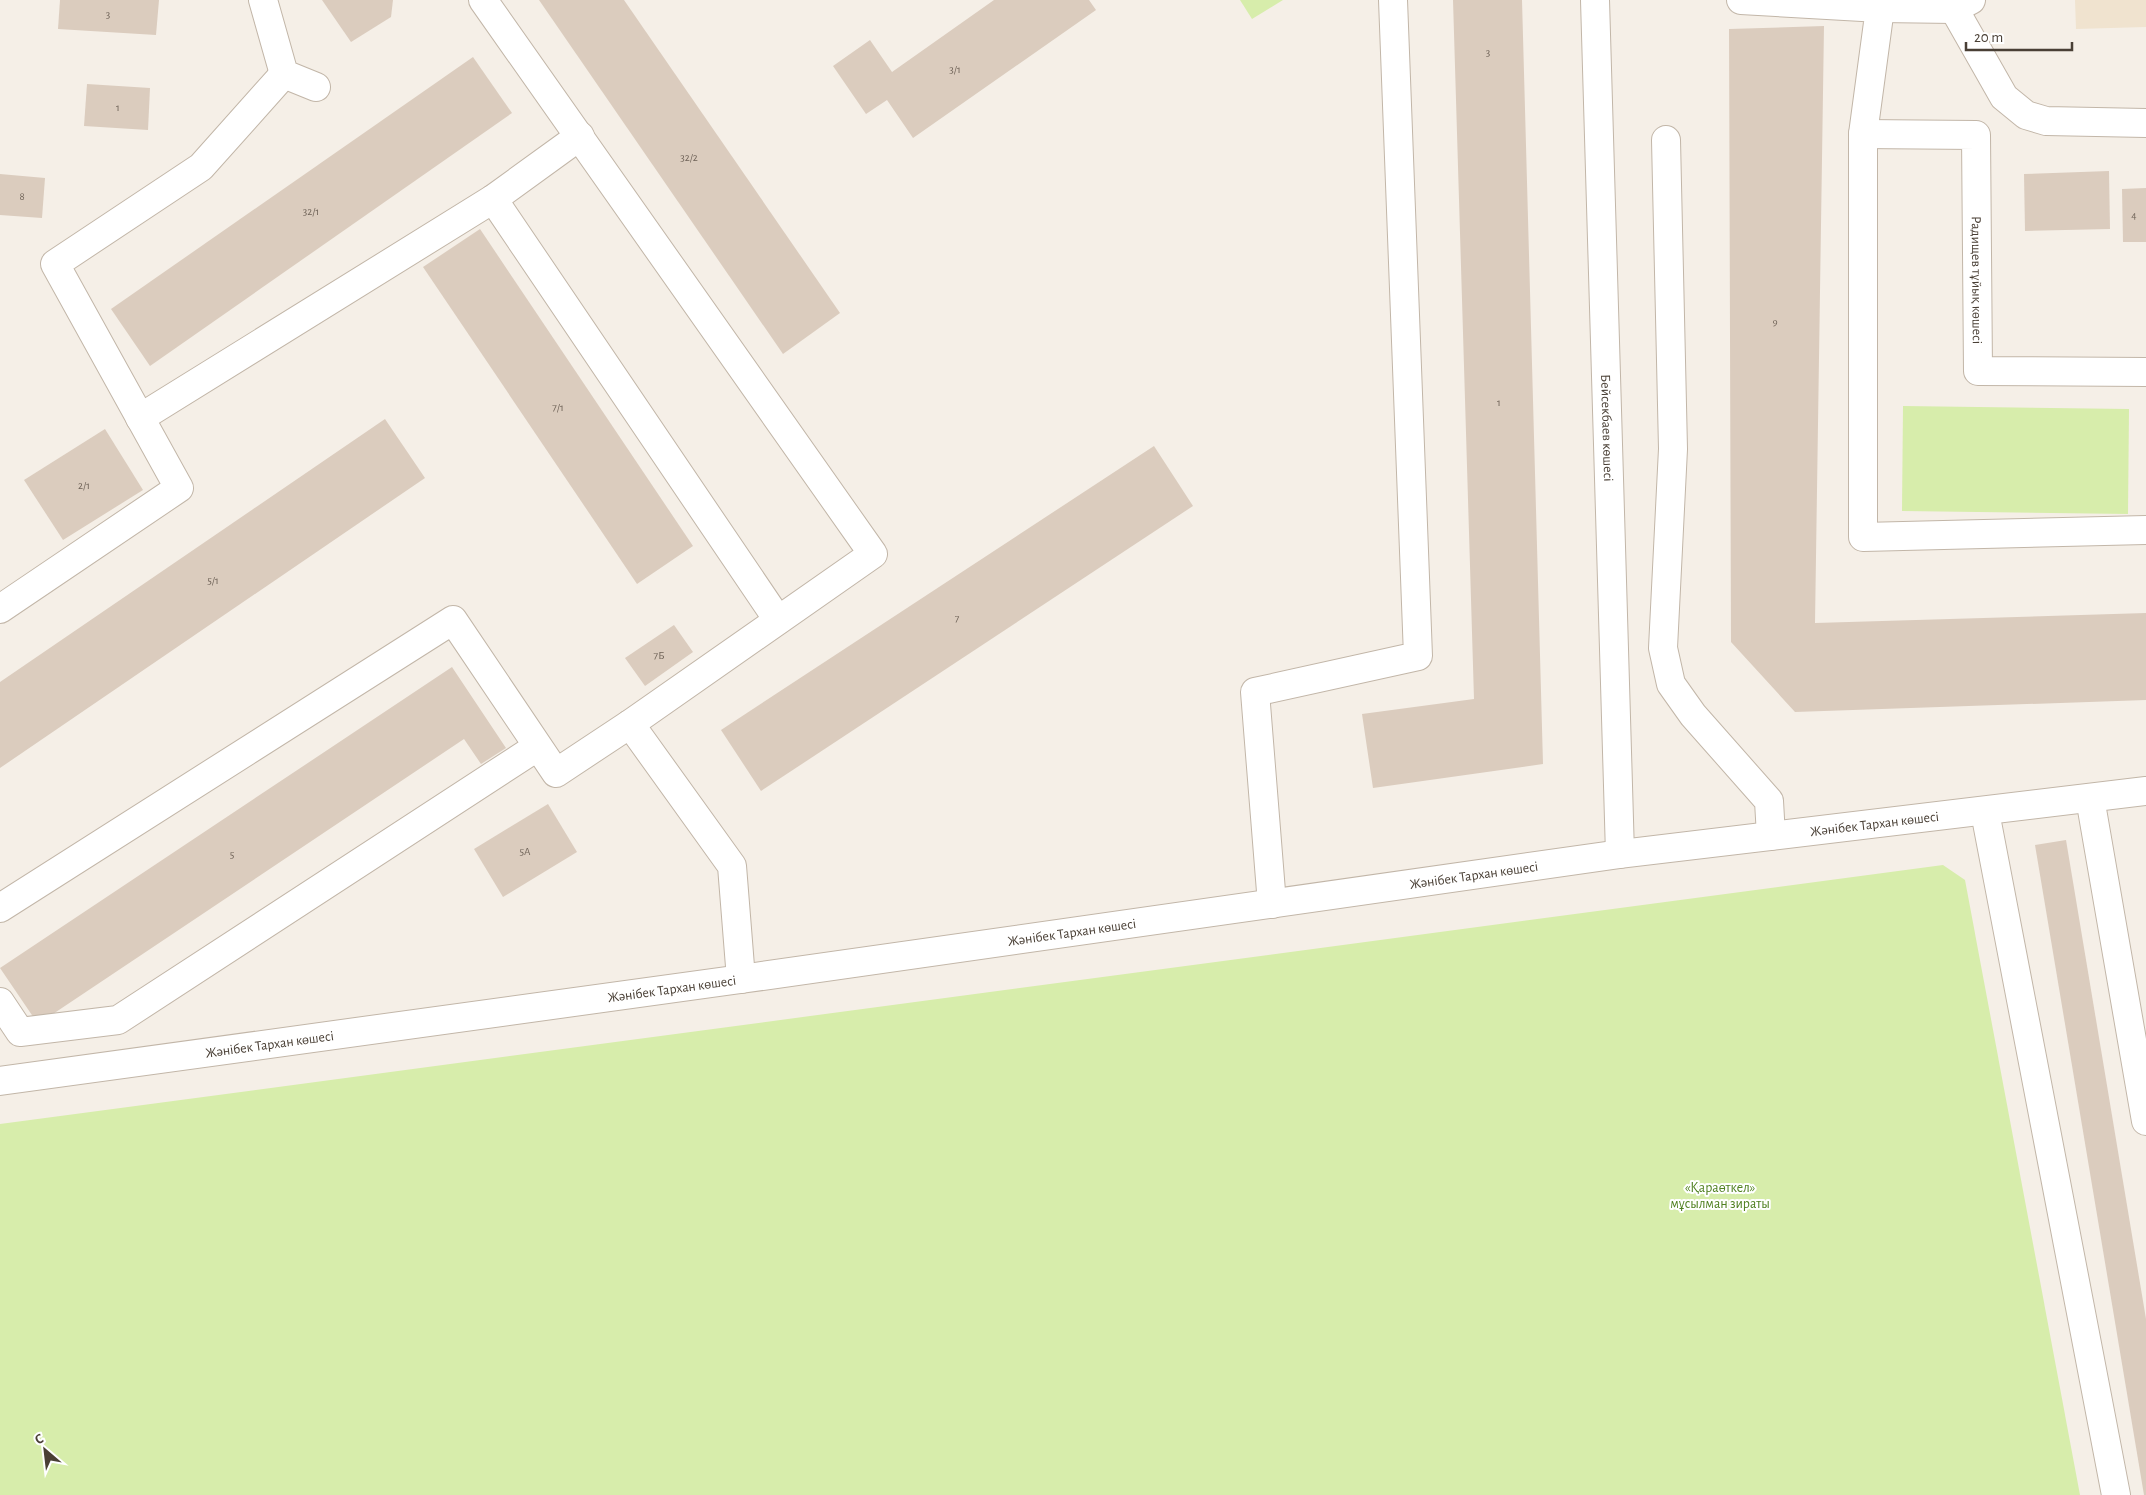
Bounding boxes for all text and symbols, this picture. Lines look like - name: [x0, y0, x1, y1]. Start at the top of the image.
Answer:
- house number: 3: [106, 9, 111, 20]
- scale bar: [1966, 20, 2072, 52]
- text: 20 m: [1974, 30, 2003, 45]
- house number: 3: [1486, 47, 1491, 58]
- house number: 3/1: [949, 64, 961, 75]
- house number: 1: [116, 102, 120, 113]
- house number: 32/2: [680, 152, 698, 163]
- house number: 8: [19, 191, 25, 202]
- house number: 32/1: [303, 206, 319, 217]
- house number: 4: [2131, 210, 2137, 221]
- street label: Радищев тұйық көшесі: [1969, 216, 1984, 344]
- house number: 9: [1772, 316, 1778, 327]
- street label: Бейсекбаев көшесі: [1598, 374, 1615, 482]
- house number: 1: [1497, 397, 1501, 408]
- house number: 7/1: [552, 402, 564, 413]
- house number: 2/1: [78, 480, 90, 491]
- house number: 5/1: [207, 575, 219, 586]
- house number: 7: [955, 613, 960, 624]
- house number: 7Б: [654, 650, 664, 661]
- street label: Жәнібек Тархан көшесі: [1809, 810, 1940, 839]
- house number: 5А: [519, 846, 531, 857]
- house number: 5: [230, 849, 235, 860]
- street label: Жәнібек Тархан көшесі: [1409, 860, 1539, 892]
- street label: Жәнібек Тархан көшесі: [1007, 917, 1137, 949]
- street label: Жәнібек Тархан көшесі: [607, 974, 737, 1005]
- street label: Жәнібек Тархан көшесі: [204, 1029, 335, 1061]
- park label: «Қараөткел» мұсылман зираты: [1670, 1181, 1770, 1211]
- north arrow: [20, 1425, 70, 1475]
- text: С: [33, 1431, 46, 1447]

